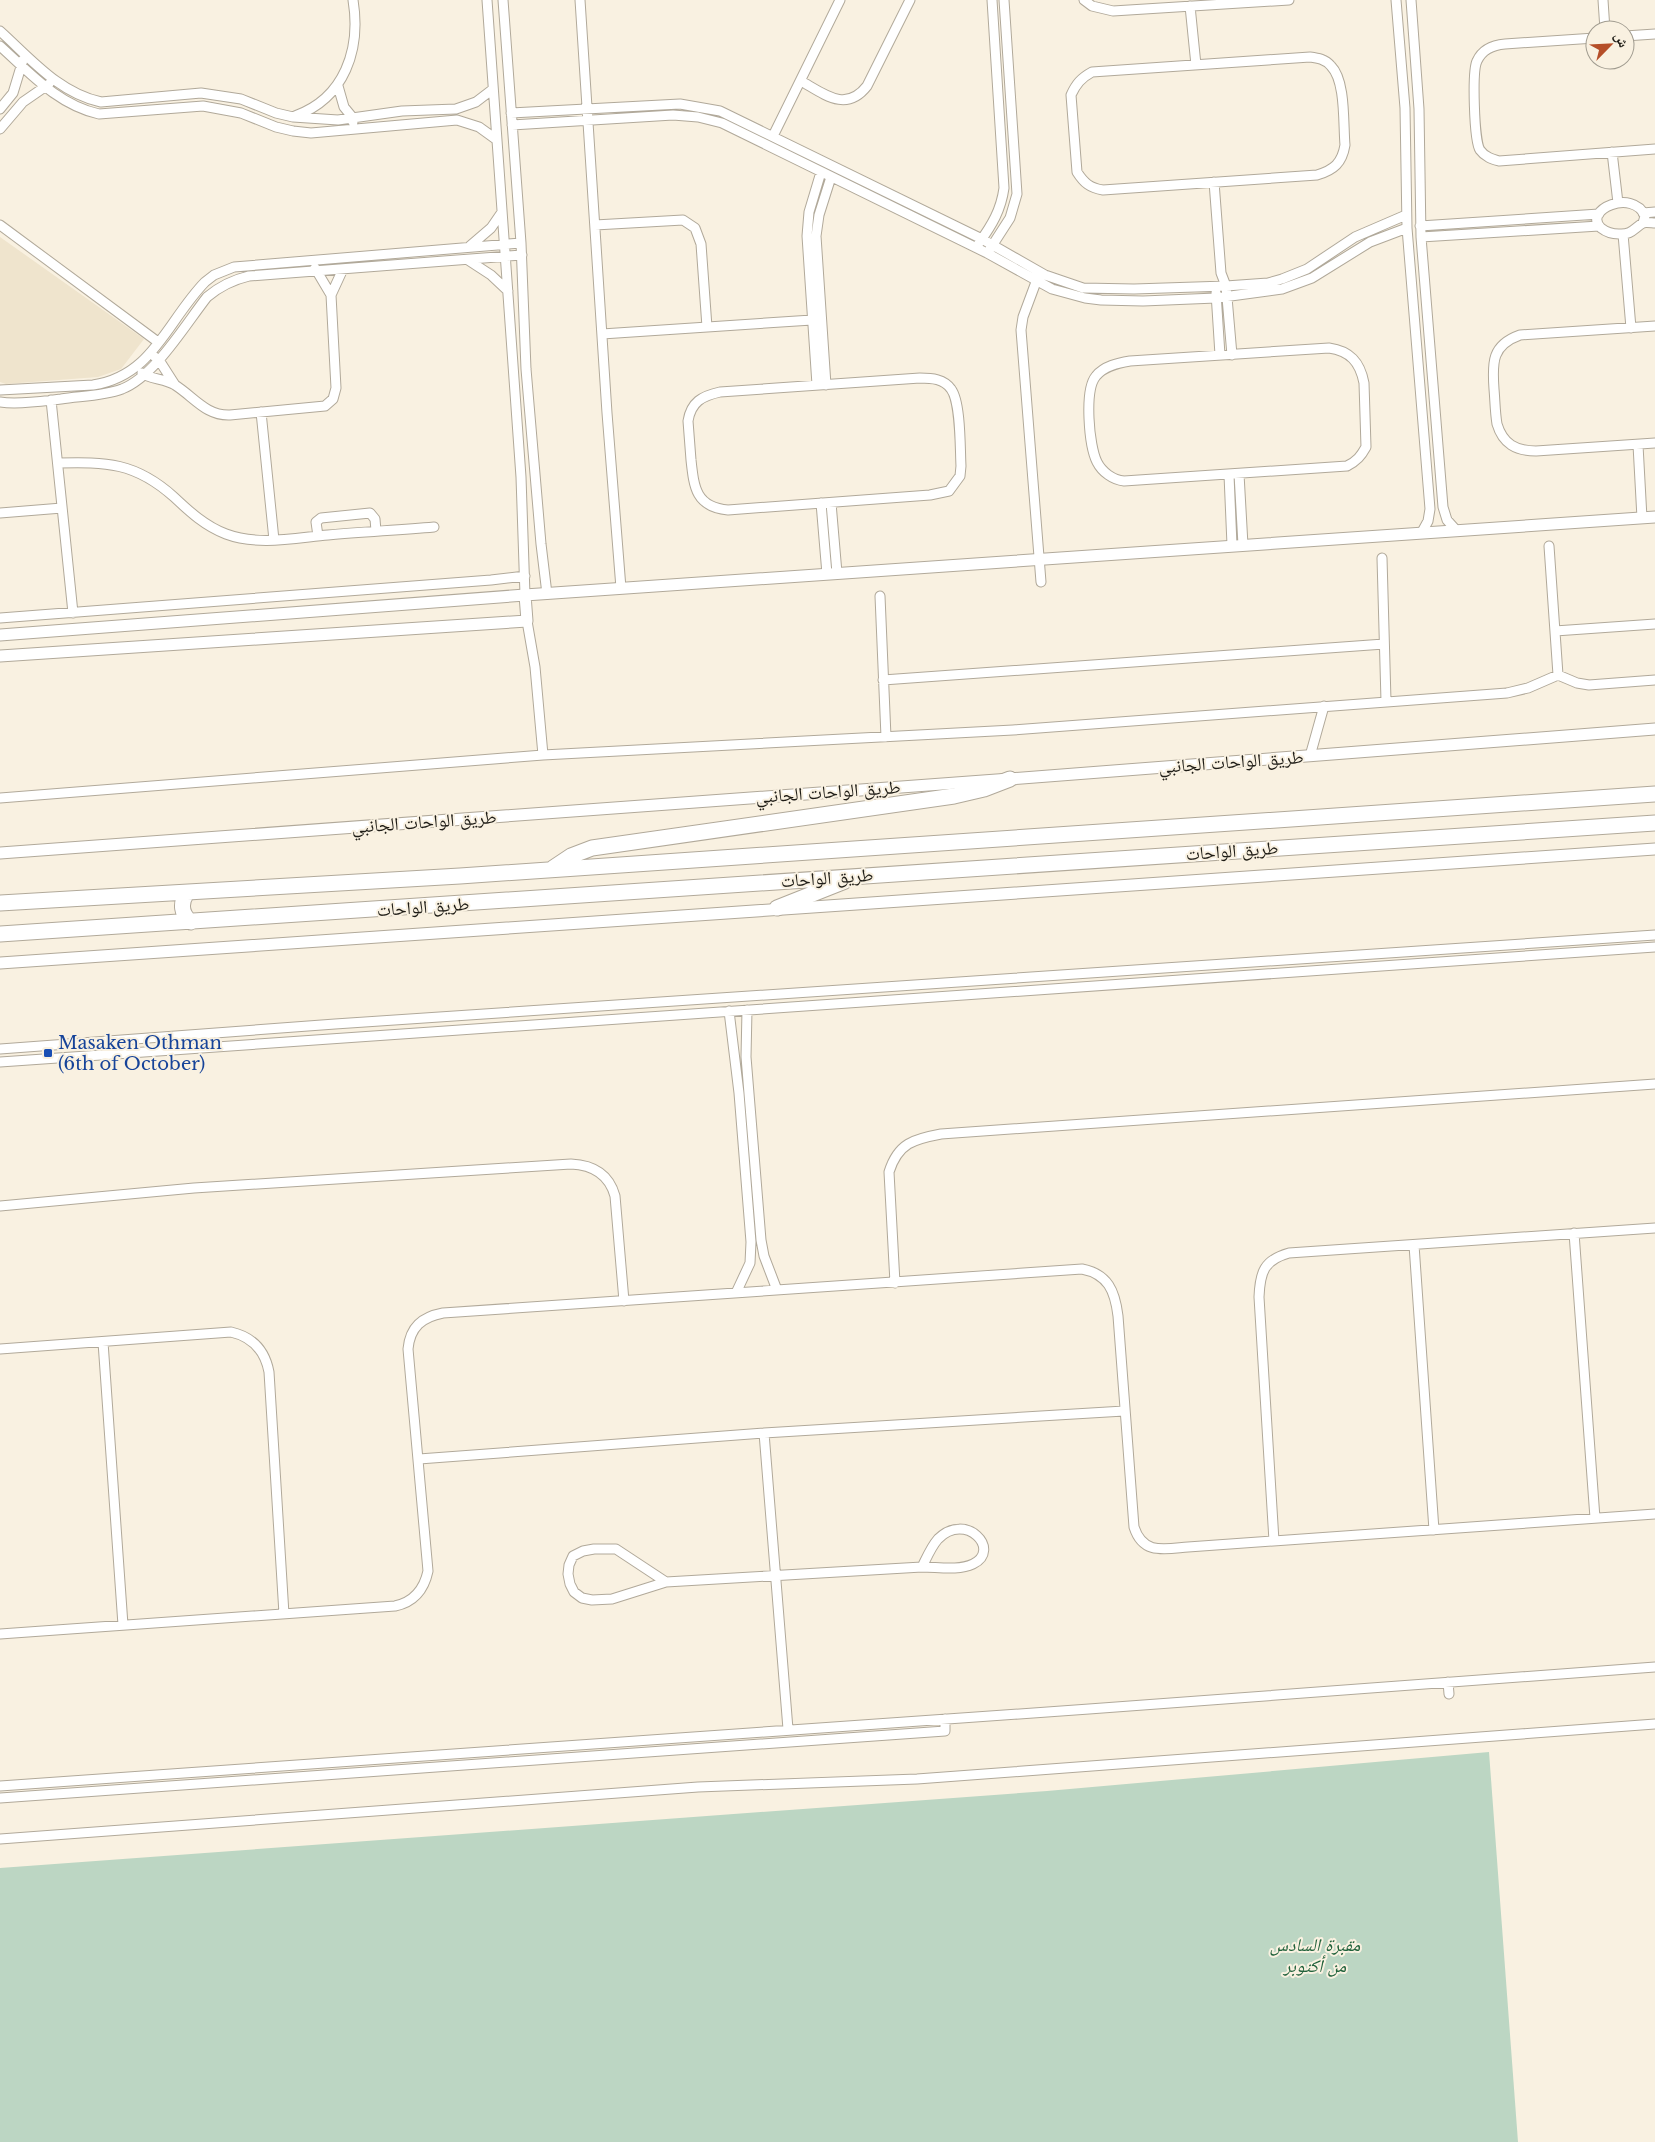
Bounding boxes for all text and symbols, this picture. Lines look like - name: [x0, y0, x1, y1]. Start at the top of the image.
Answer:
- north arrow: [1585, 20, 1635, 70]
- text: ش: [1611, 29, 1633, 50]
- street label: طريق الواحات الجانبي: [1158, 746, 1304, 782]
- street label: طريق الواحات الجانبي: [755, 776, 901, 812]
- street label: طريق الواحات الجانبي: [351, 806, 497, 842]
- street label: طريق الواحات: [1185, 837, 1279, 865]
- street label: طريق الواحات: [780, 864, 874, 892]
- street label: طريق الواحات: [376, 893, 470, 921]
- place label: Masaken Othman (6th of October): [58, 1032, 222, 1075]
- marker: Masaken Othman (6th of October): [42, 1047, 54, 1059]
- park label: مقبرة السادس من أكتوبر: [1270, 1934, 1361, 1977]

